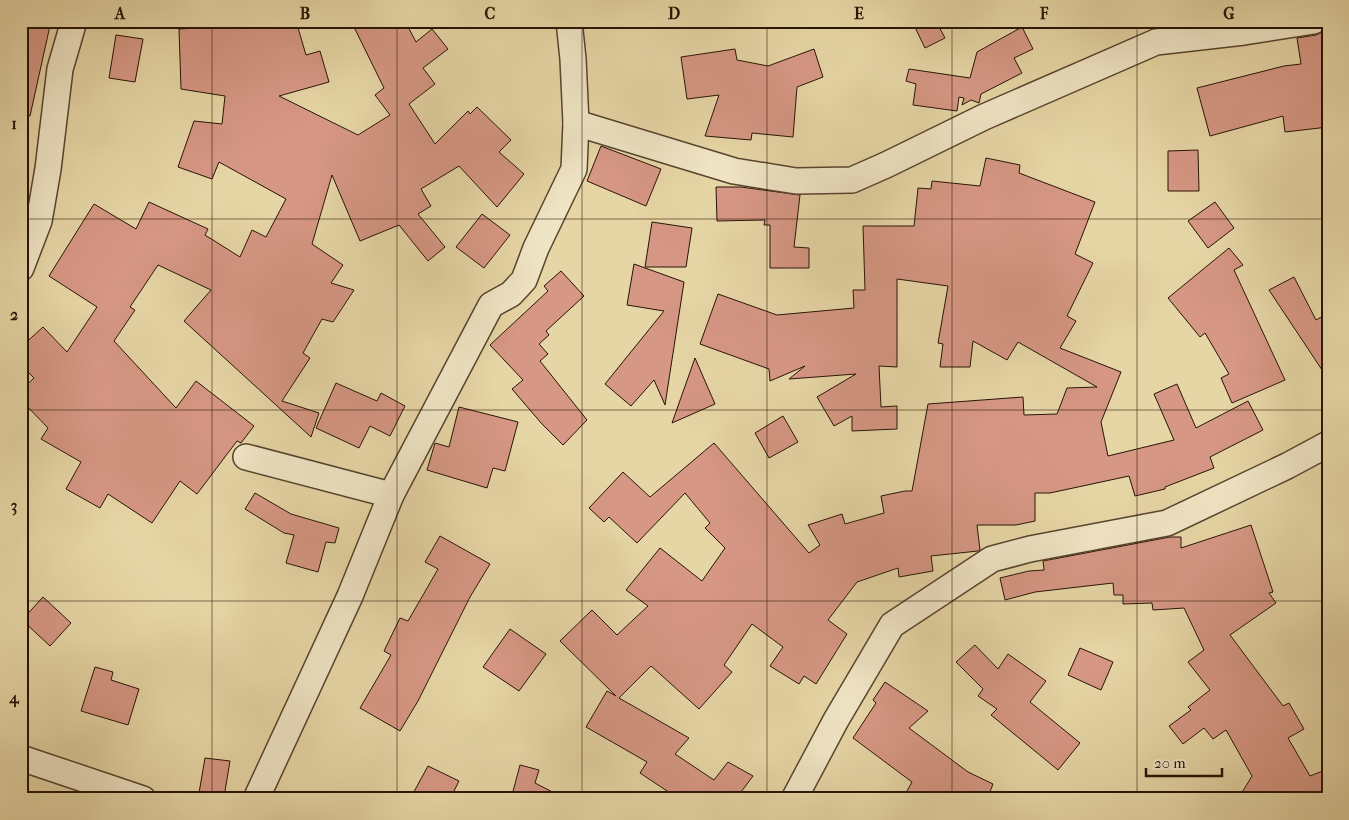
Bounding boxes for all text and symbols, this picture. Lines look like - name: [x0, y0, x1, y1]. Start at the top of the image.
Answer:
- text: A: [114, 4, 126, 23]
- text: B: [300, 4, 310, 23]
- text: C: [485, 4, 496, 23]
- text: D: [668, 4, 680, 23]
- text: E: [854, 4, 864, 23]
- text: F: [1039, 4, 1049, 23]
- text: G: [1223, 4, 1235, 23]
- text: 1: [11, 114, 17, 133]
- text: 2: [10, 305, 18, 324]
- text: 3: [11, 496, 17, 516]
- text: 4: [8, 688, 20, 708]
- scale bar: [1146, 745, 1223, 777]
- text: 20 m: [1154, 754, 1186, 772]

